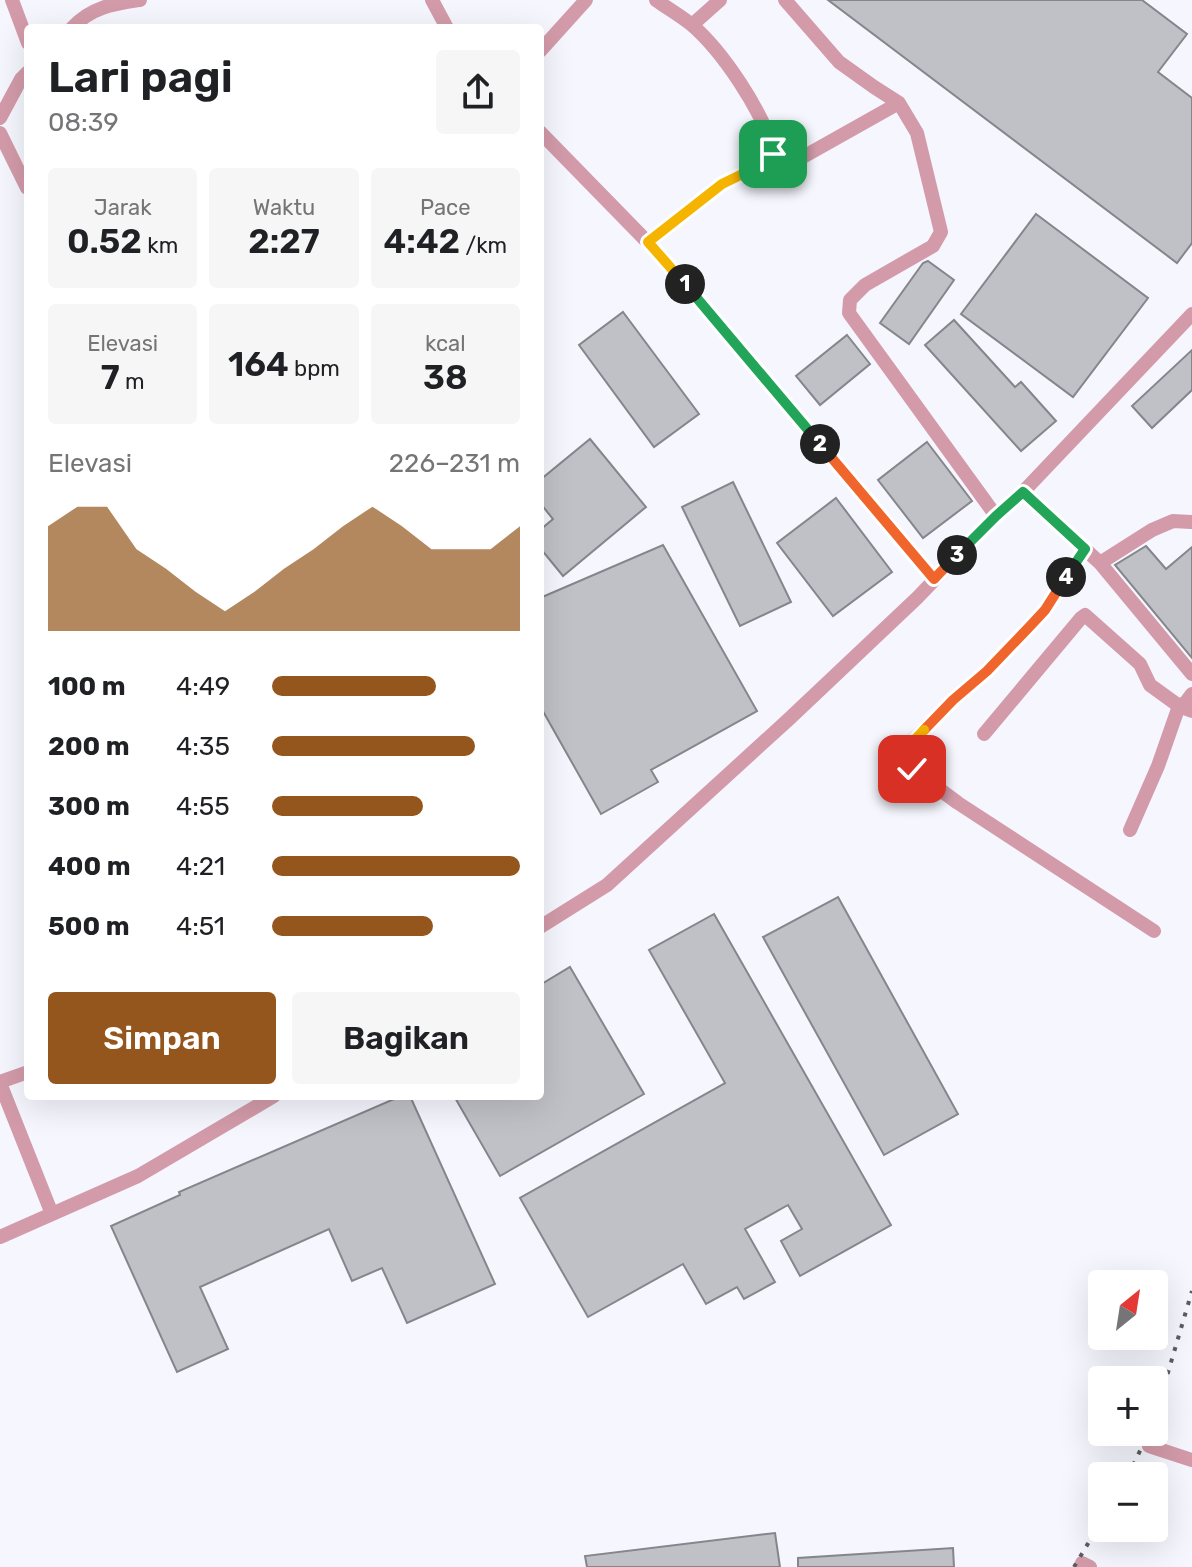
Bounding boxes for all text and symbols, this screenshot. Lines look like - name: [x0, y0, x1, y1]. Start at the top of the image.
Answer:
- button: share: [436, 50, 520, 134]
- text: Lari pagi: [48, 51, 233, 103]
- text: 08:39: [48, 107, 119, 138]
- pin: [739, 120, 807, 188]
- icon: arrive: [751, 132, 795, 176]
- text: Jarak: [94, 194, 152, 221]
- text: Waktu: [253, 194, 315, 221]
- text: Pace: [420, 194, 471, 221]
- text: 0.52: [67, 221, 142, 262]
- text: 2:27: [248, 221, 320, 262]
- text: 4:42: [384, 221, 460, 262]
- text: km: [142, 232, 178, 259]
- text: /km: [460, 232, 507, 259]
- pin: 1: [665, 264, 705, 304]
- text: 1: [680, 270, 690, 297]
- text: Elevasi: [87, 330, 158, 357]
- text: kcal: [425, 330, 466, 357]
- text: 164: [228, 344, 289, 385]
- text: bpm: [289, 355, 340, 382]
- text: 7: [101, 357, 120, 398]
- text: 38: [423, 357, 468, 398]
- text: m: [120, 368, 145, 395]
- pin: 2: [800, 424, 840, 464]
- text: 2: [813, 430, 827, 457]
- text: Elevasi: [48, 448, 132, 479]
- text: 226–231 m: [389, 448, 520, 479]
- pin: 3: [937, 535, 977, 575]
- text: 3: [950, 541, 964, 568]
- pin: 4: [1046, 557, 1086, 597]
- text: 4: [1058, 563, 1074, 590]
- text: 100 m: [48, 671, 126, 702]
- text: 4:49: [176, 671, 230, 702]
- text: 200 m: [48, 731, 130, 762]
- text: 4:35: [176, 731, 230, 762]
- pin: [878, 735, 946, 803]
- icon: check: [890, 747, 934, 791]
- text: 300 m: [48, 791, 130, 822]
- text: 4:55: [176, 791, 230, 822]
- text: 400 m: [48, 851, 130, 882]
- text: 4:21: [176, 851, 225, 882]
- text: 500 m: [48, 911, 130, 942]
- text: 4:51: [176, 911, 225, 942]
- button: Simpan: [48, 992, 276, 1084]
- button: Bagikan: [292, 992, 520, 1084]
- north arrow: [1088, 1270, 1168, 1350]
- map controls: [1088, 1270, 1168, 1542]
- button: +: [1088, 1366, 1168, 1446]
- button: −: [1088, 1462, 1168, 1542]

